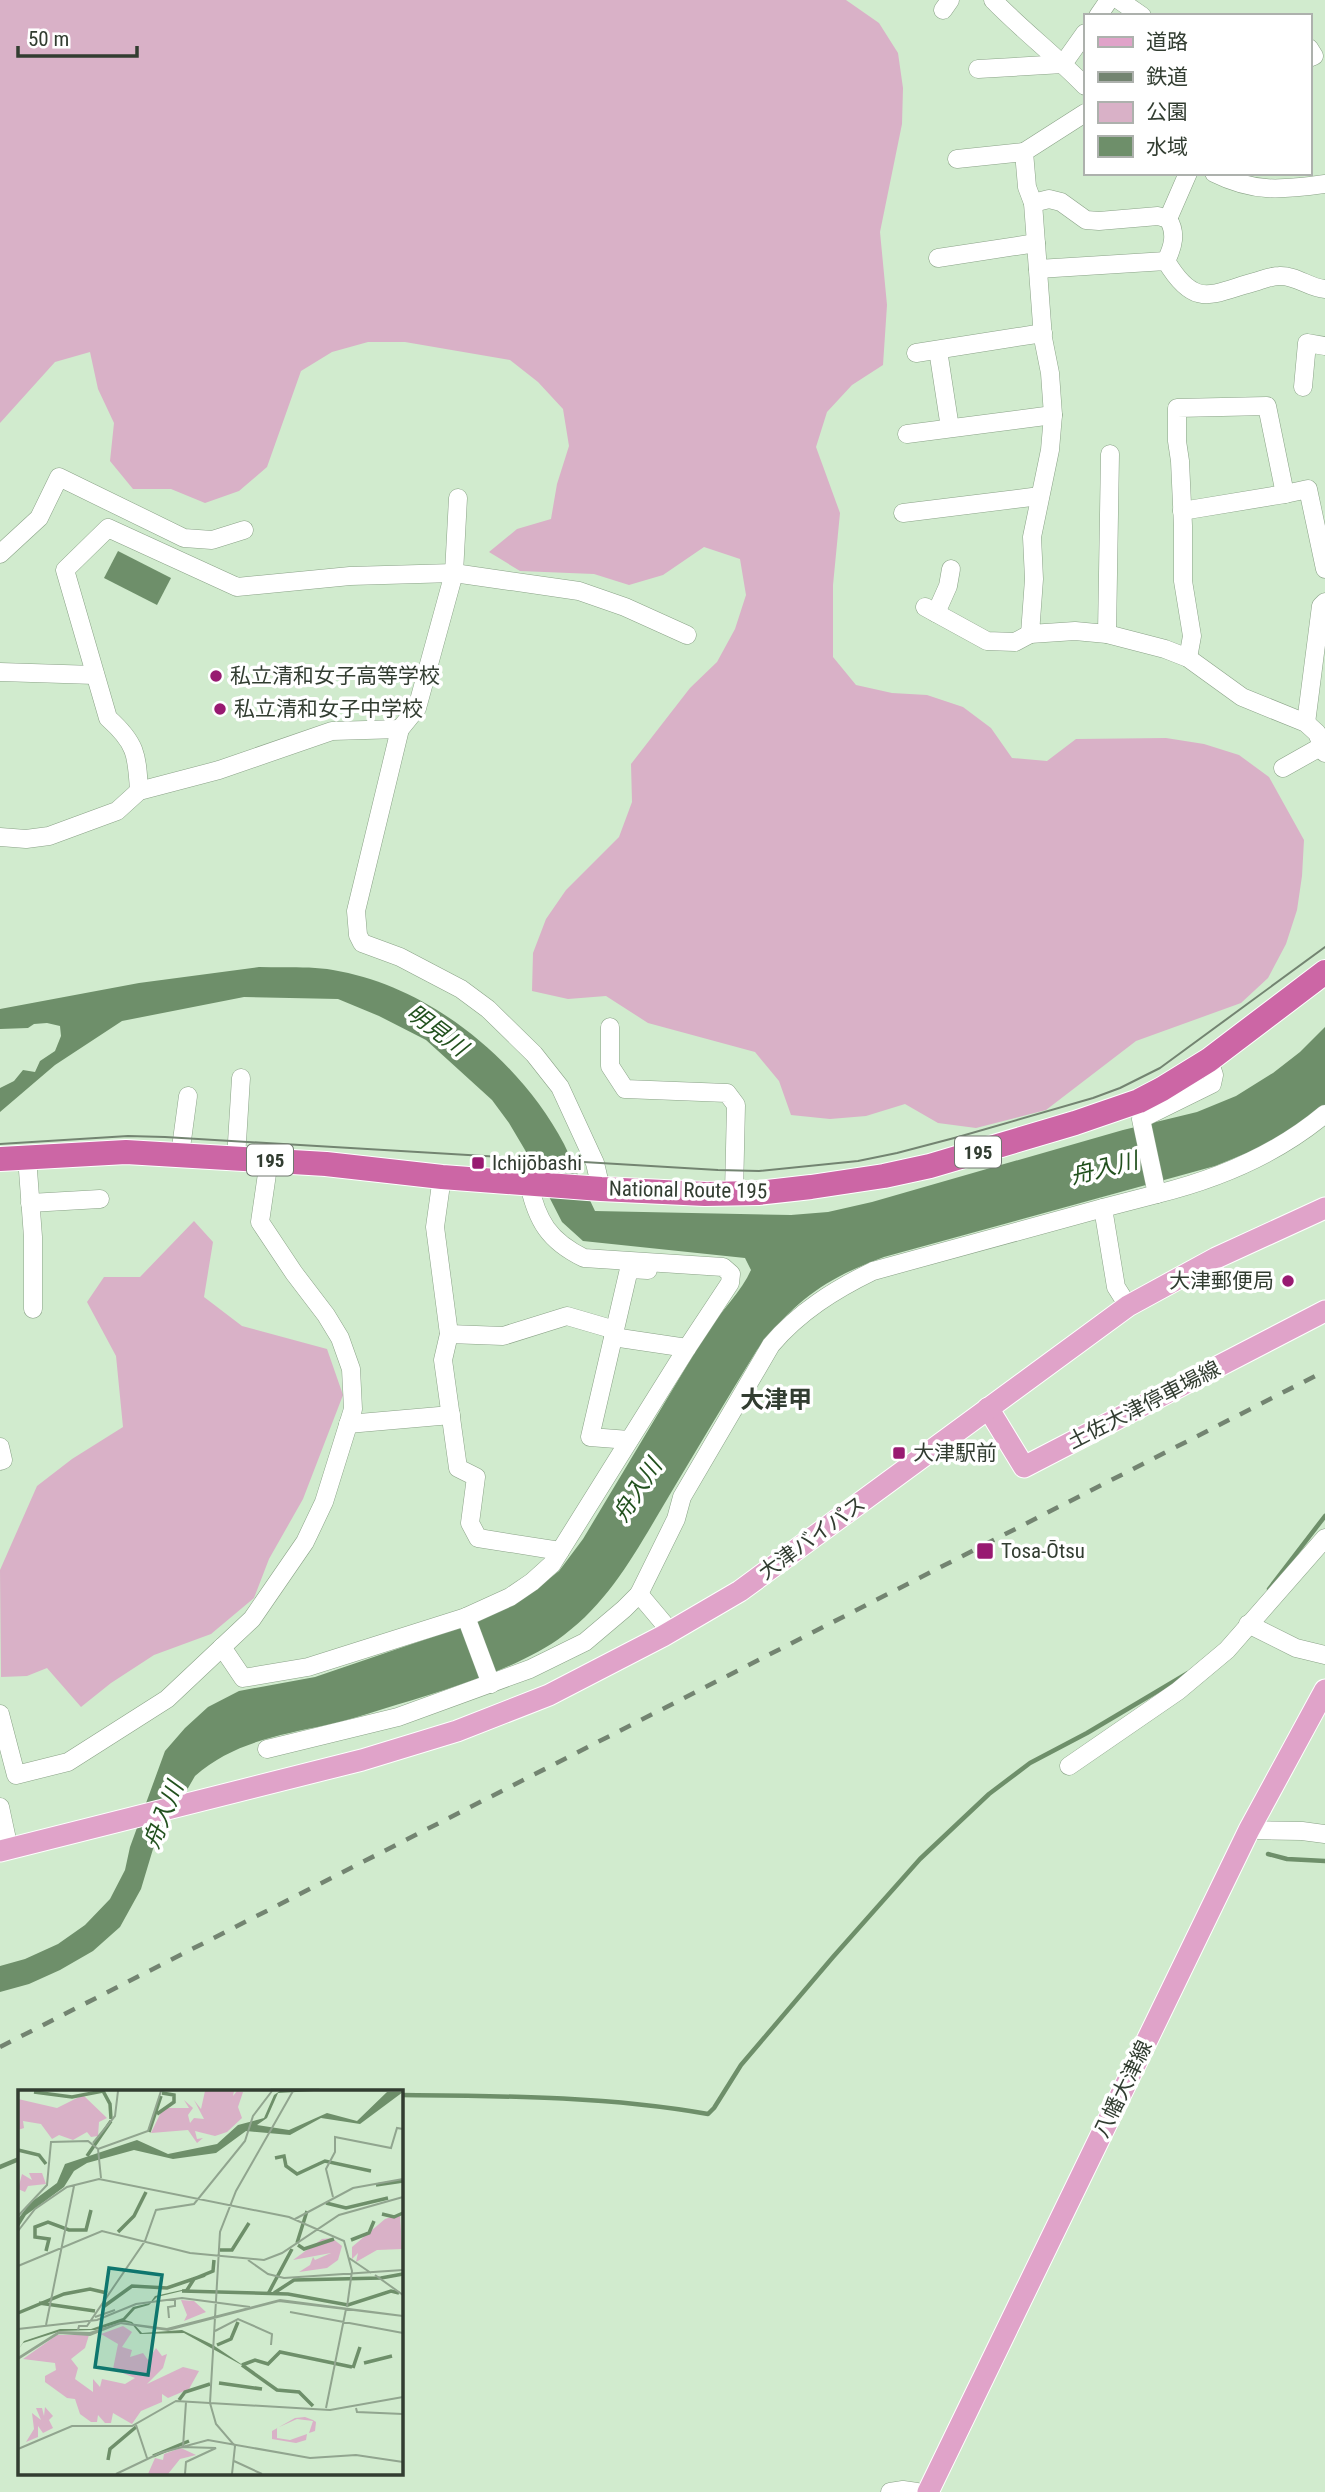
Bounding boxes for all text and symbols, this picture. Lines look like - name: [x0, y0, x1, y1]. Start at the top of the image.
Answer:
- scale bar: [18, 14, 136, 58]
- legend: [1084, 14, 1311, 175]
- text: 50 m: [28, 27, 69, 51]
- text: 道路: [1146, 30, 1188, 54]
- text: 鉄道: [1146, 65, 1188, 89]
- text: 公園: [1146, 100, 1188, 124]
- text: 水域: [1146, 135, 1188, 159]
- place label: 私立清和女子高等学校: [230, 664, 440, 688]
- marker: 私立清和女子高等学校: [208, 668, 224, 684]
- place label: 私立清和女子中学校: [234, 697, 423, 721]
- marker: 私立清和女子中学校: [212, 701, 228, 717]
- water label: 明見川: [401, 999, 475, 1064]
- road number: 195: [955, 1136, 1001, 1168]
- road number: 195: [247, 1144, 293, 1176]
- water label: 舟入川: [1067, 1146, 1144, 1190]
- place label: Ichijōbashi: [492, 1151, 582, 1175]
- marker: Ichijōbashi: [470, 1155, 486, 1171]
- street label: National Route 195: [609, 1177, 767, 1203]
- place label: 大津郵便局: [1169, 1269, 1274, 1293]
- marker: 大津郵便局: [1280, 1273, 1296, 1289]
- street label: 土佐大津停車場線: [1064, 1356, 1224, 1454]
- district label: 大津甲: [740, 1386, 812, 1414]
- place label: 大津駅前: [913, 1441, 997, 1465]
- marker: 大津駅前: [891, 1445, 907, 1461]
- water label: 舟入川: [607, 1451, 669, 1527]
- street label: 大津バイパス: [754, 1491, 870, 1585]
- place label: Tosa-Ōtsu: [1001, 1539, 1085, 1563]
- marker: Tosa-Ōtsu: [975, 1541, 995, 1561]
- water label: 舟入川: [138, 1775, 190, 1852]
- street label: 八幡大津線: [1089, 2037, 1157, 2141]
- inset map: [18, 2090, 402, 2474]

